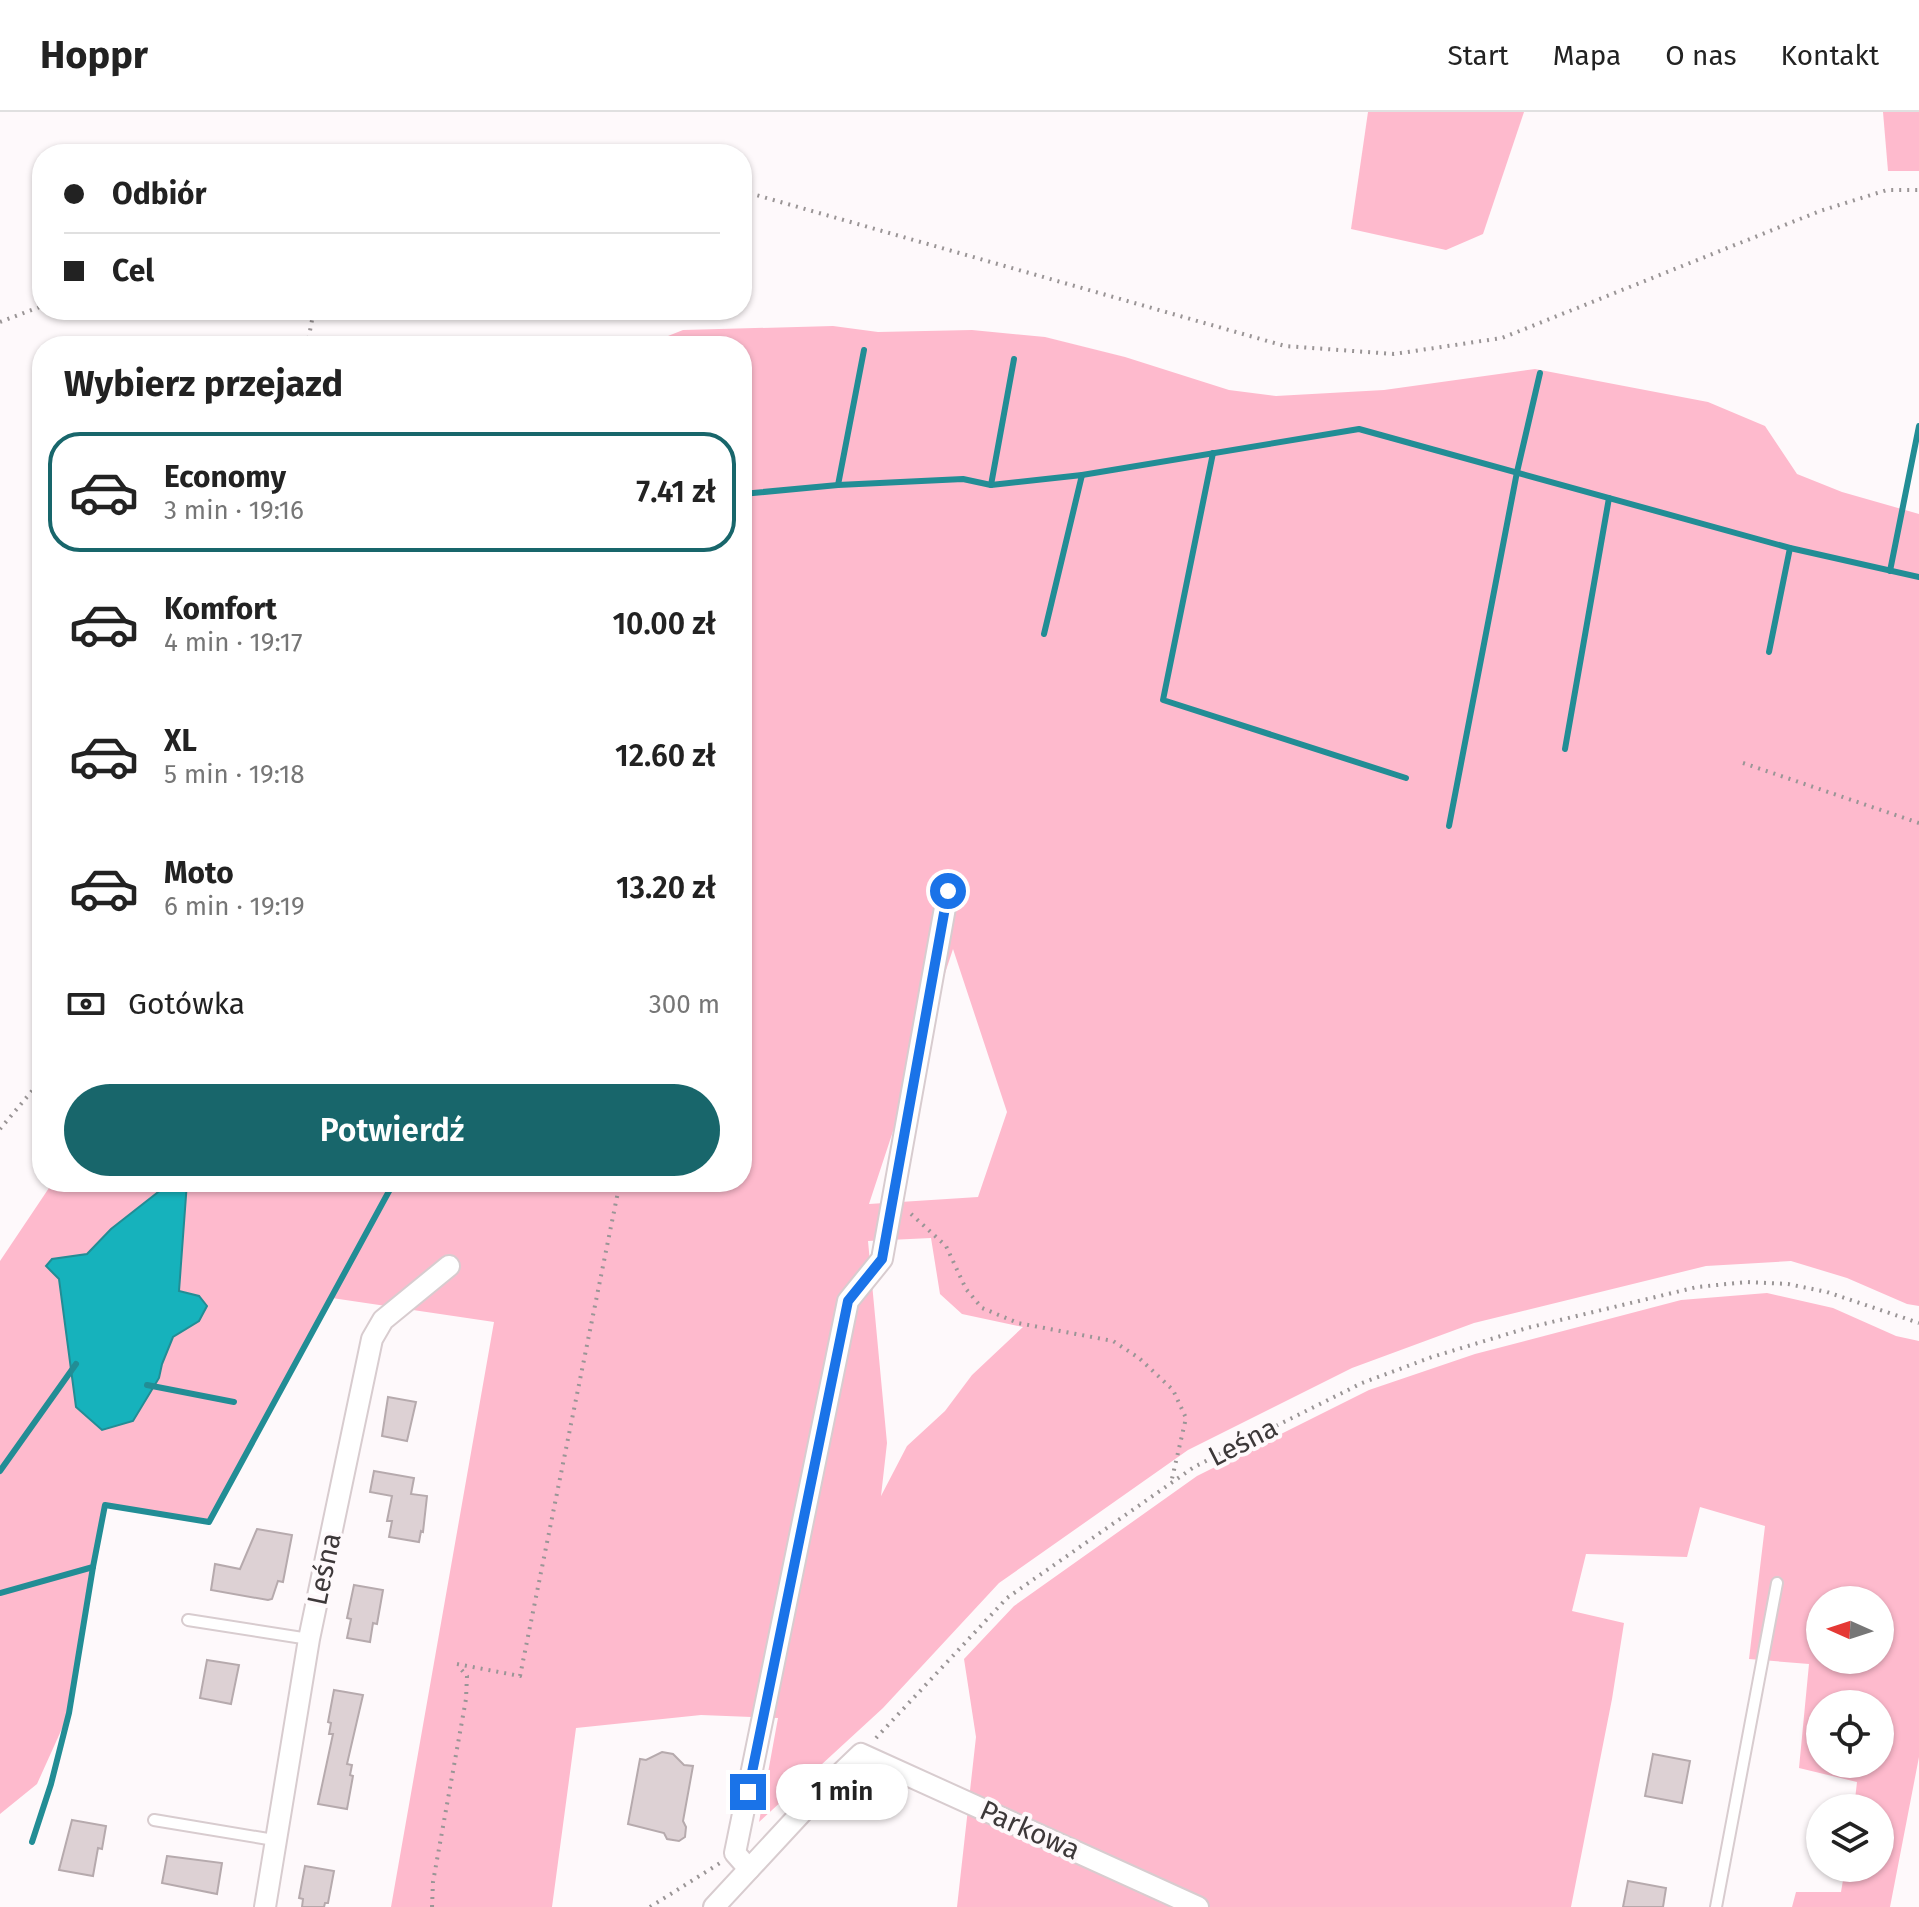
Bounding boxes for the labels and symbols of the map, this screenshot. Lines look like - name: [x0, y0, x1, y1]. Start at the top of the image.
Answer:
- route start: [930, 873, 966, 909]
- street label: Leśna: [1203, 1411, 1283, 1473]
- street label: Leśna: [300, 1530, 348, 1608]
- north arrow: [1806, 1586, 1894, 1674]
- callout: 1 min: [776, 1764, 908, 1820]
- route end: [730, 1774, 766, 1810]
- street label: Parkowa: [975, 1793, 1085, 1867]

